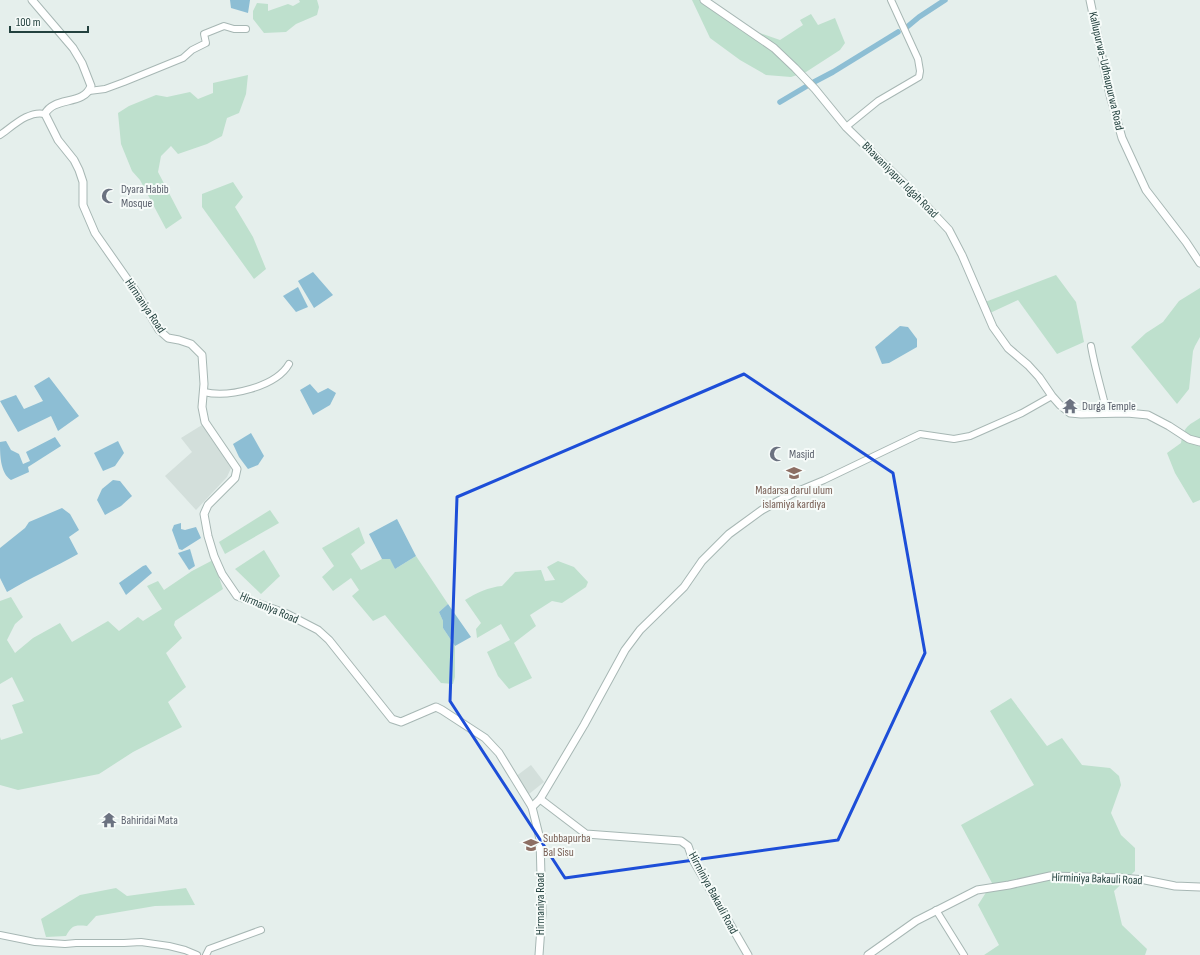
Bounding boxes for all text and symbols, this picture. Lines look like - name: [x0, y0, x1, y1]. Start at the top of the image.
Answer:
- scale bar: [10, 8, 88, 34]
- street label: Kallupurwa-Udhaupurwa Road: [1085, 10, 1127, 132]
- text: 100 m: [16, 15, 41, 30]
- street label: Bhawaniyapur Idgah Road: [859, 139, 941, 221]
- place label: Dyara Habib Mosque: [121, 182, 169, 211]
- mosque icon: Dyara Habib Mosque: [100, 187, 118, 205]
- street label: Hirmaniya Road: [121, 276, 169, 336]
- temple icon: Durga Temple: [1061, 397, 1079, 415]
- place label: Durga Temple: [1082, 399, 1136, 414]
- mosque icon: Masjid: [768, 445, 786, 463]
- place label: Masjid: [789, 447, 814, 462]
- school or university icon: Madarsa darul ulum islamiya kardiya: [785, 464, 803, 482]
- place label: Madarsa darul ulum islamiya kardiya: [755, 483, 833, 512]
- street label: Hirmaniya Road: [237, 589, 301, 627]
- temple icon: Bahiridai Mata: [100, 811, 118, 829]
- place label: Bahiridai Mata: [121, 813, 178, 828]
- place label: Subbapurba Bal Sisu: [543, 831, 591, 860]
- school or university icon: Subbapurba Bal Sisu: [522, 836, 540, 854]
- street label: Hirminiya Bakauli Road: [685, 849, 741, 937]
- street label: Hirminiya Bakauli Road: [1051, 870, 1143, 888]
- street label: Hirmaniya Road: [533, 873, 548, 935]

